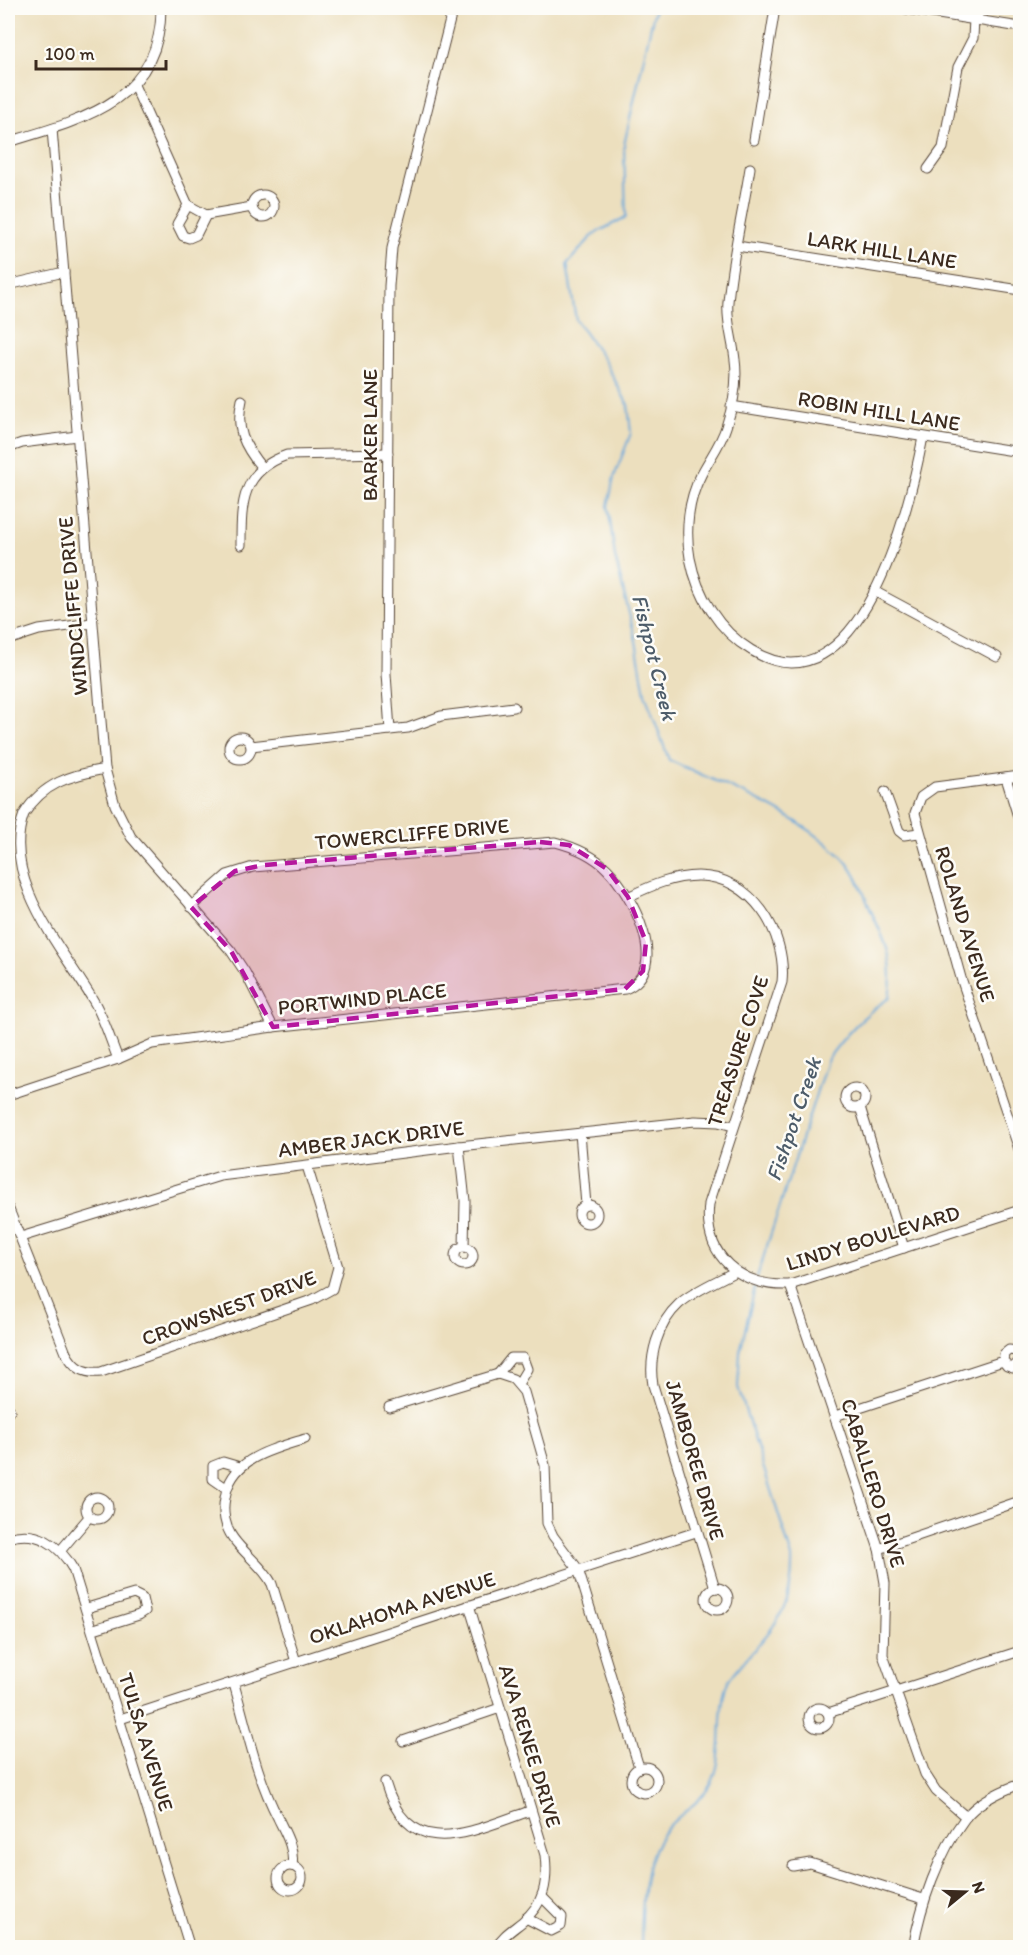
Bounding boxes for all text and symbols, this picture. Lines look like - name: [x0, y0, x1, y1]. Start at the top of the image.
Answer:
- scale bar: [36, 33, 166, 71]
- text: 100 m: [45, 43, 95, 65]
- street label: LARK HILL LANE: [806, 225, 959, 274]
- street label: BARKER LANE: [357, 369, 382, 501]
- street label: ROBIN HILL LANE: [796, 385, 962, 436]
- street label: WINDCLIFFE DRIVE: [52, 515, 93, 696]
- water label: Fishpot Creek: [626, 591, 684, 724]
- street label: TOWERCLIFFE DRIVE: [314, 813, 510, 854]
- street label: ROLAND AVENUE: [930, 843, 1001, 1005]
- street label: TREASURE COVE: [701, 972, 774, 1129]
- street label: PORTWIND PLACE: [276, 977, 447, 1020]
- water label: Fishpot Creek: [760, 1052, 828, 1184]
- street label: AMBER JACK DRIVE: [277, 1115, 465, 1162]
- street label: LINDY BOULEVARD: [783, 1199, 963, 1276]
- street label: CROWSNEST DRIVE: [138, 1264, 319, 1351]
- street label: JAMBOREE DRIVE: [661, 1377, 730, 1543]
- street label: CABALLERO DRIVE: [836, 1395, 911, 1570]
- street label: OKLAHOMA AVENUE: [306, 1566, 498, 1649]
- street label: AVA RENEE DRIVE: [494, 1661, 567, 1830]
- street label: TULSA AVENUE: [114, 1670, 179, 1814]
- north arrow: [935, 1862, 995, 1922]
- text: N: [968, 1879, 989, 1895]

